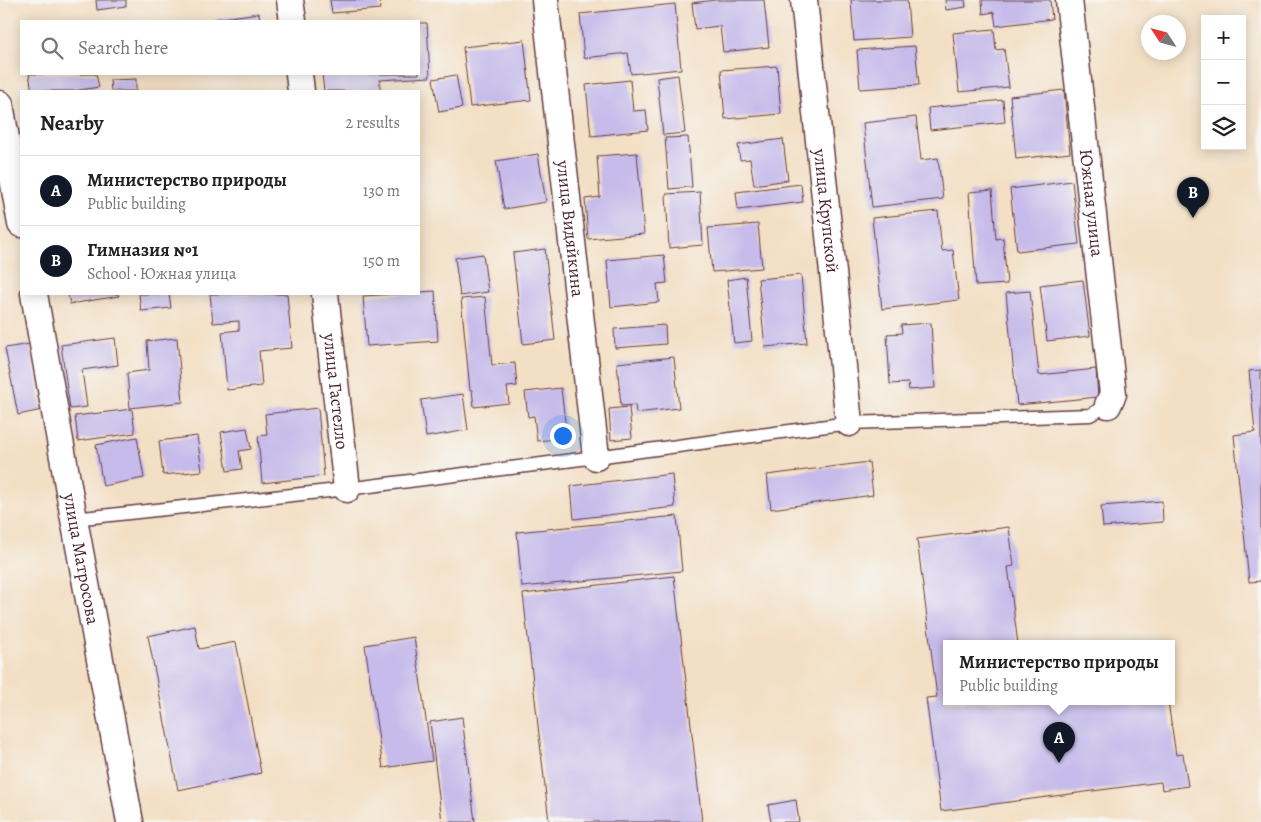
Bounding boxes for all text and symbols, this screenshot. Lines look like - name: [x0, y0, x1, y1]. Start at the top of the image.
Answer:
- north arrow: [1141, 15, 1186, 60]
- map controls: [1201, 15, 1246, 150]
- button: +: [1201, 15, 1246, 60]
- search box: [20, 20, 420, 75]
- icon: search: [38, 34, 66, 62]
- text: Search here: [78, 35, 168, 61]
- button: −: [1201, 60, 1246, 105]
- button: layers: [1201, 105, 1246, 150]
- text: Nearby: [40, 109, 103, 137]
- text: 2 results: [345, 112, 400, 134]
- street label: улица Крупской: [808, 147, 845, 274]
- street label: Южная улица: [1074, 147, 1110, 259]
- street label: улица Видяйкина: [551, 158, 590, 299]
- text: Министерство природы: [87, 167, 287, 193]
- pin: B: [1177, 177, 1209, 218]
- text: A: [51, 180, 61, 202]
- text: 130 m: [363, 180, 400, 202]
- text: Public building: [87, 193, 186, 215]
- text: Гимназия №1: [87, 237, 199, 263]
- text: B: [51, 250, 61, 272]
- text: 150 m: [363, 250, 400, 272]
- text: School · Южная улица: [87, 263, 236, 285]
- street label: улица Гастелло: [317, 331, 354, 451]
- your location: [550, 423, 576, 449]
- street label: улица Матросова: [57, 490, 105, 627]
- popup: [943, 640, 1175, 705]
- text: Министерство природы: [959, 649, 1159, 675]
- text: Public building: [959, 675, 1058, 697]
- pin: A: [1043, 722, 1075, 763]

